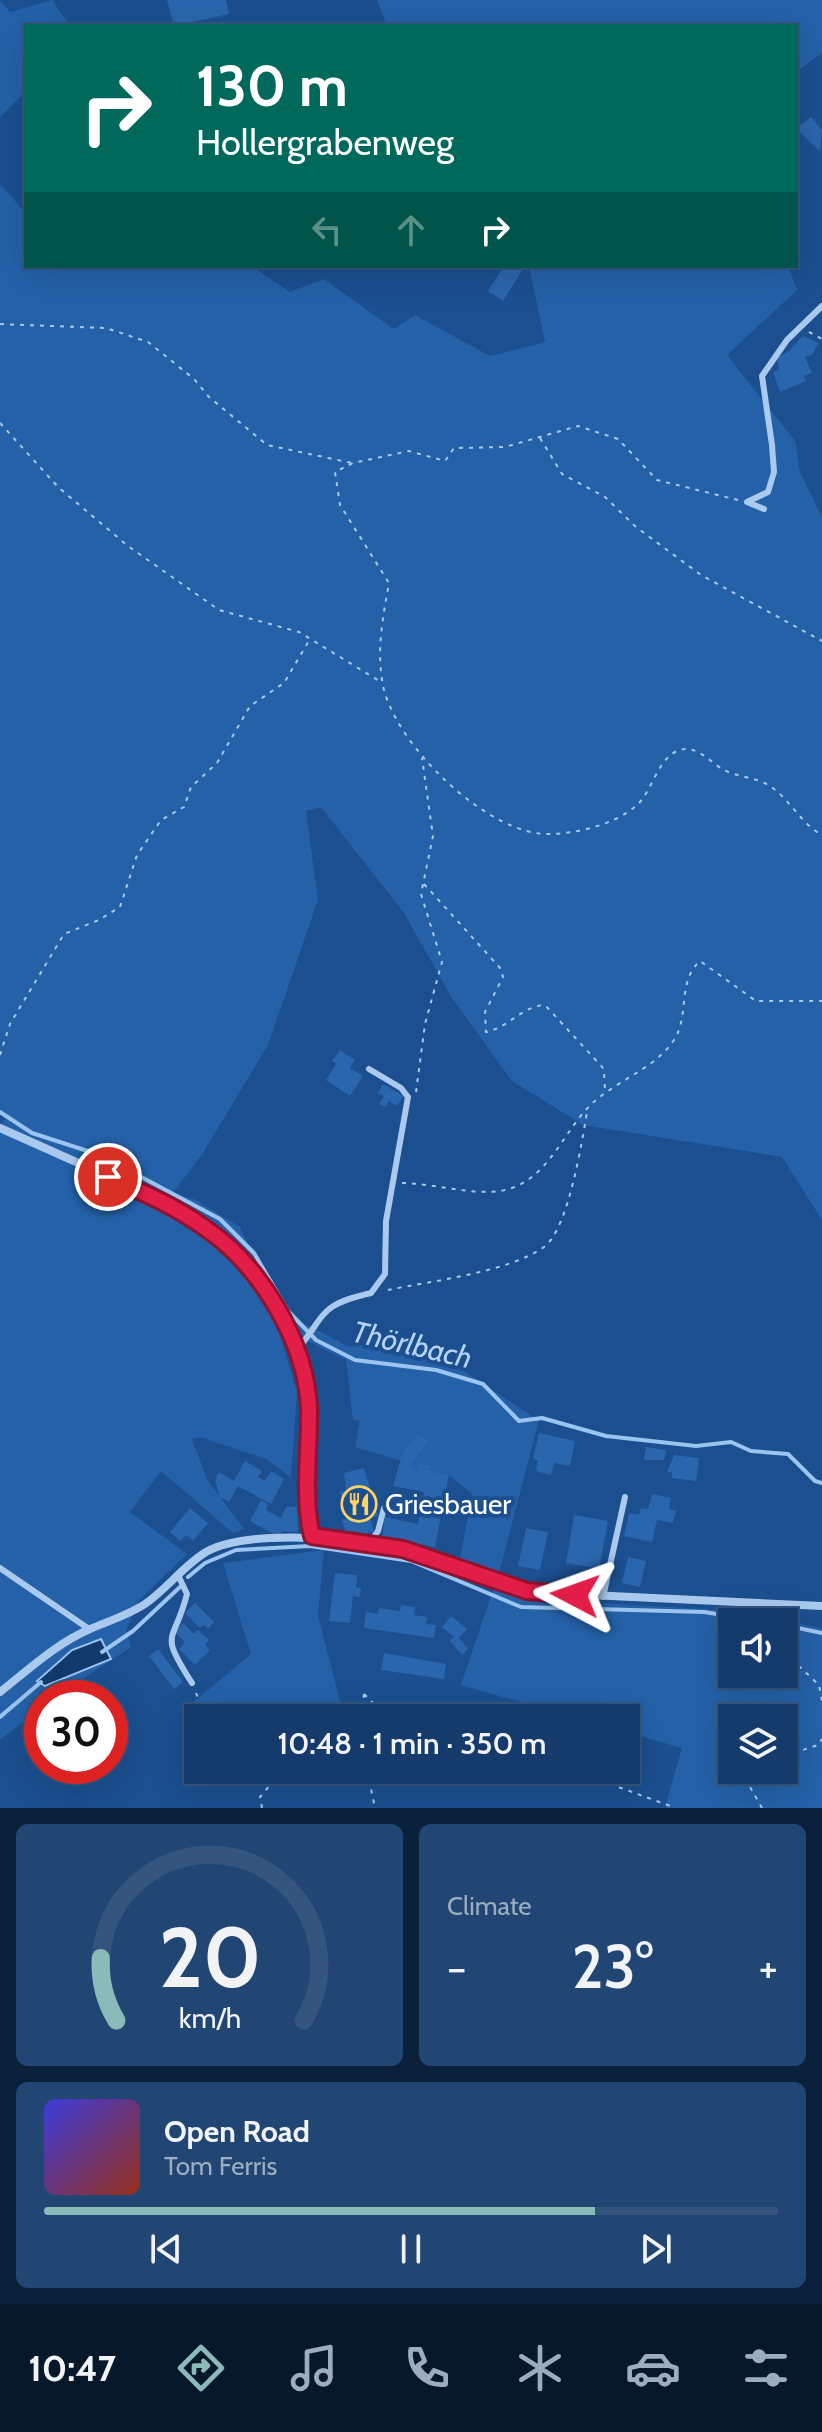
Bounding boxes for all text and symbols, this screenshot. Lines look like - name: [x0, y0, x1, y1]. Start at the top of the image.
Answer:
- text: 130 m: [196, 52, 348, 120]
- icon: right: [64, 56, 168, 160]
- text: Hollergrabenweg: [196, 120, 454, 164]
- icon: left: [305, 208, 349, 252]
- icon: ahead: [389, 208, 433, 252]
- icon: right: [473, 208, 517, 252]
- pin: [74, 1143, 142, 1211]
- icon: arrive: [86, 1155, 130, 1199]
- water label: Thörlbach: [349, 1313, 476, 1376]
- restaurant icon: Griesbauer: [340, 1485, 378, 1523]
- place label: Griesbauer: [385, 1487, 511, 1521]
- position arrow: [533, 1553, 617, 1637]
- map controls: [718, 1608, 798, 1784]
- button: sound: [718, 1608, 798, 1688]
- speed limit sign: 30: [24, 1680, 128, 1784]
- button: layers: [718, 1704, 798, 1784]
- text: 10:48 · 1 min · 350 m: [278, 1725, 546, 1762]
- text: Climate: [447, 1890, 532, 1922]
- text: 20: [158, 1907, 261, 2008]
- text: 23°: [572, 1930, 653, 2003]
- text: −: [447, 1941, 466, 1994]
- text: +: [759, 1941, 778, 1994]
- text: km/h: [178, 2000, 241, 2035]
- text: Open Road: [164, 2113, 310, 2150]
- text: Tom Ferris: [164, 2150, 277, 2182]
- icon: previous: [144, 2227, 188, 2271]
- icon: pause: [389, 2227, 433, 2271]
- icon: next: [634, 2227, 678, 2271]
- icon: directions: [173, 2340, 229, 2396]
- icon: music: [286, 2340, 342, 2396]
- icon: phone: [399, 2340, 455, 2396]
- icon: climate: [512, 2340, 568, 2396]
- icon: car: [625, 2340, 681, 2396]
- icon: filters: [738, 2340, 794, 2396]
- text: 10:47: [28, 2346, 116, 2390]

